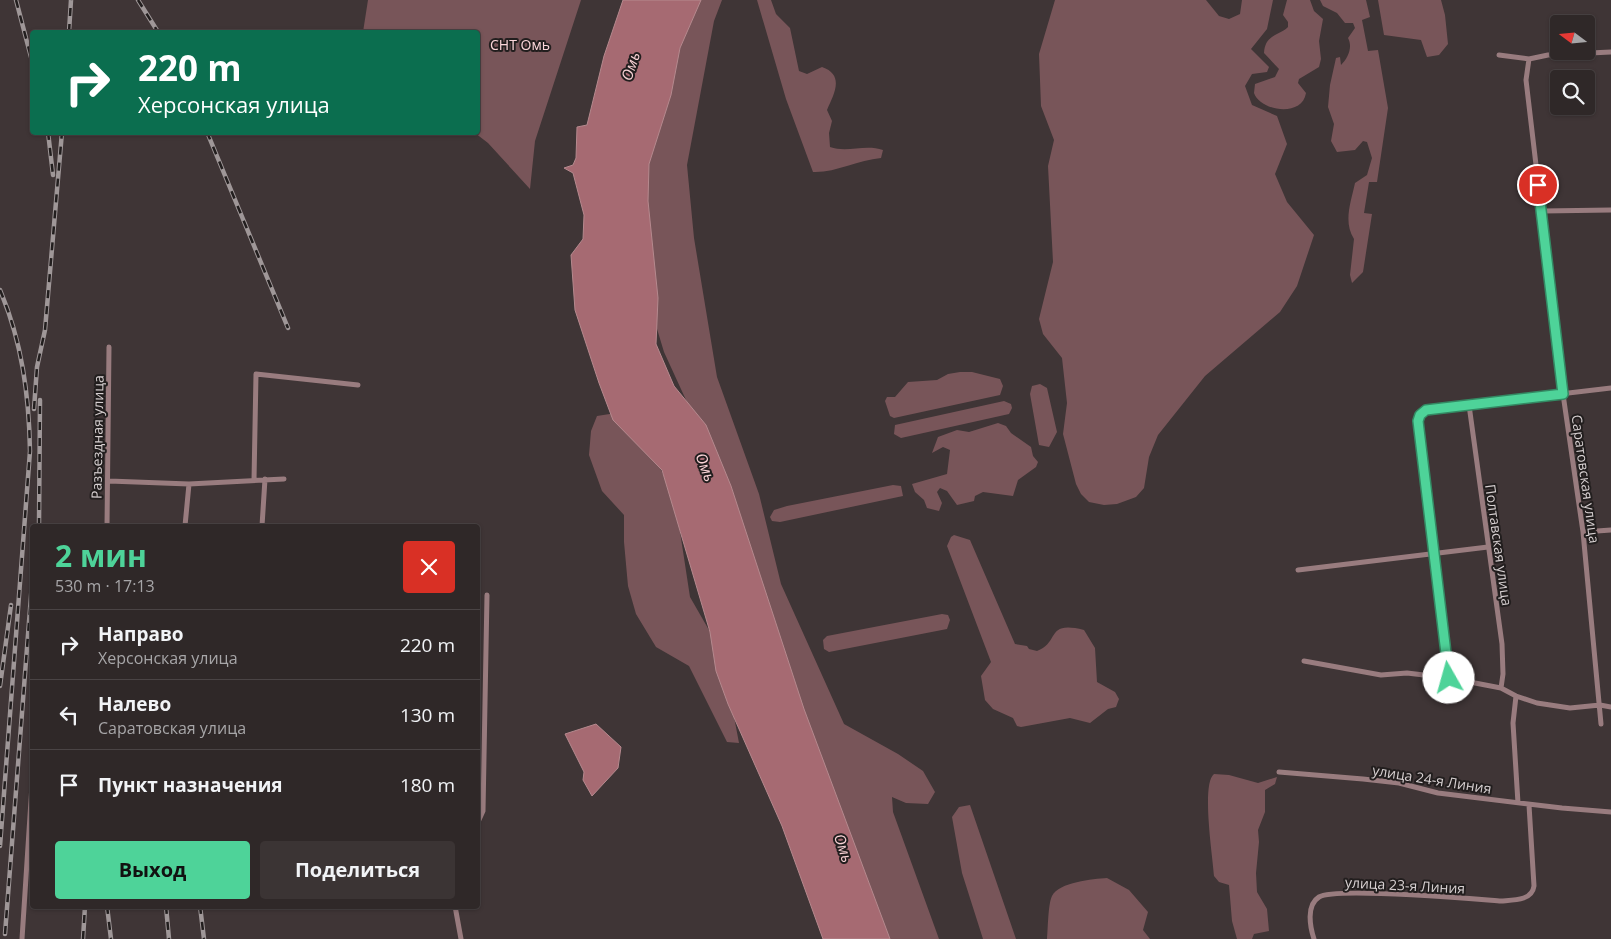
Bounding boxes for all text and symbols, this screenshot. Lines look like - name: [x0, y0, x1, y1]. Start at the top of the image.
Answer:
- north arrow: [1550, 15, 1595, 60]
- map controls: [1550, 15, 1595, 115]
- park label: СНТ Омь: [490, 35, 550, 54]
- text: 220 m: [138, 44, 242, 91]
- water label: Омь: [616, 49, 644, 83]
- icon: right: [55, 50, 120, 115]
- button: search: [1550, 70, 1595, 115]
- text: Херсонская улица: [138, 89, 330, 119]
- pin: [1517, 164, 1559, 206]
- icon: arrive: [1524, 171, 1552, 199]
- street label: Разъездная улица: [86, 375, 108, 499]
- street label: Саратовская улица: [1568, 414, 1604, 544]
- water label: Омь: [691, 450, 721, 484]
- street label: Полтавская улица: [1481, 483, 1517, 607]
- text: 2 мин: [55, 535, 147, 576]
- button: close: [403, 541, 455, 593]
- text: 530 m · 17:13: [55, 575, 155, 597]
- text: Направо: [98, 621, 184, 647]
- icon: right: [55, 631, 83, 659]
- text: 220 m: [400, 632, 455, 658]
- text: Херсонская улица: [98, 647, 238, 669]
- position arrow: [1422, 651, 1474, 703]
- text: Налево: [98, 691, 171, 717]
- icon: left: [55, 701, 83, 729]
- text: 130 m: [400, 702, 455, 728]
- text: Саратовская улица: [98, 717, 246, 739]
- street label: улица 24-я Линия: [1371, 760, 1493, 798]
- icon: arrive: [55, 771, 83, 799]
- text: Пункт назначения: [98, 772, 283, 798]
- text: 180 m: [400, 772, 455, 798]
- water label: Омь: [830, 831, 858, 865]
- button: Выход: [55, 841, 250, 899]
- button: Поделиться: [260, 841, 455, 899]
- street label: улица 23-я Линия: [1344, 872, 1466, 898]

